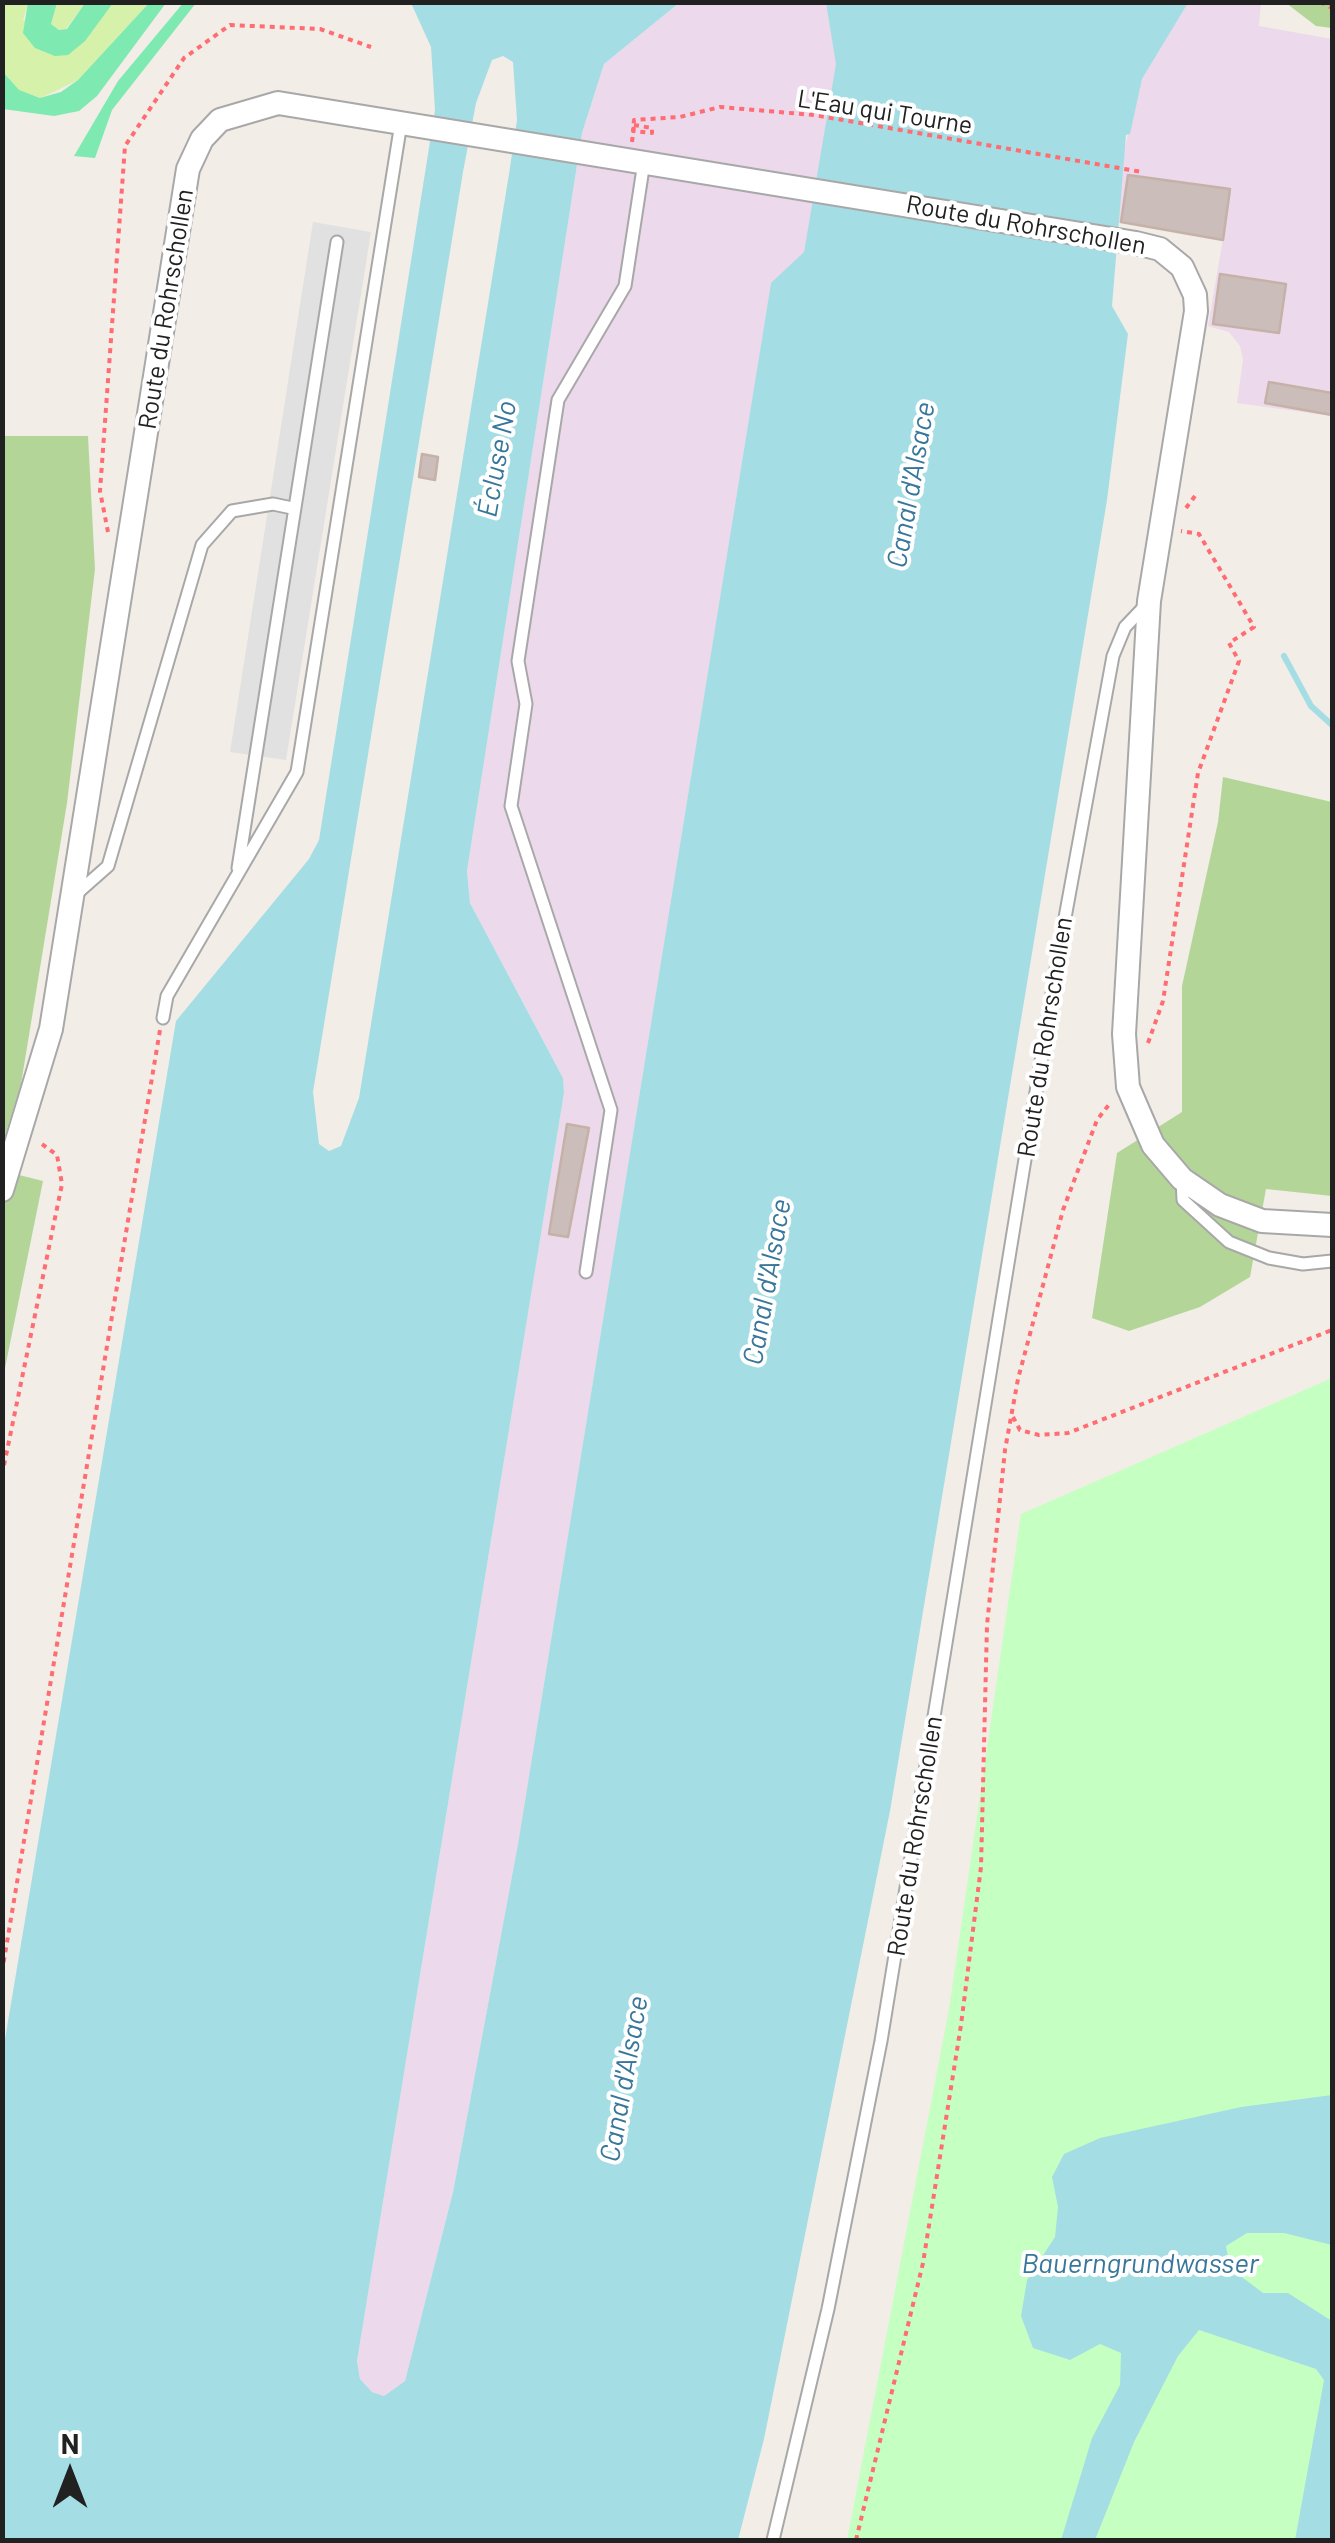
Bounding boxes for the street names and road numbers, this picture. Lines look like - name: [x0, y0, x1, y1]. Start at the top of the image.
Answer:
- street label: L'Eau qui Tourne: [795, 83, 975, 141]
- street label: Route du Rohrschollen: [132, 187, 200, 431]
- street label: Route du Rohrschollen: [904, 189, 1148, 261]
- street label: Route du Rohrschollen: [1011, 915, 1079, 1159]
- street label: Route du Rohrschollen: [881, 1714, 949, 1958]

